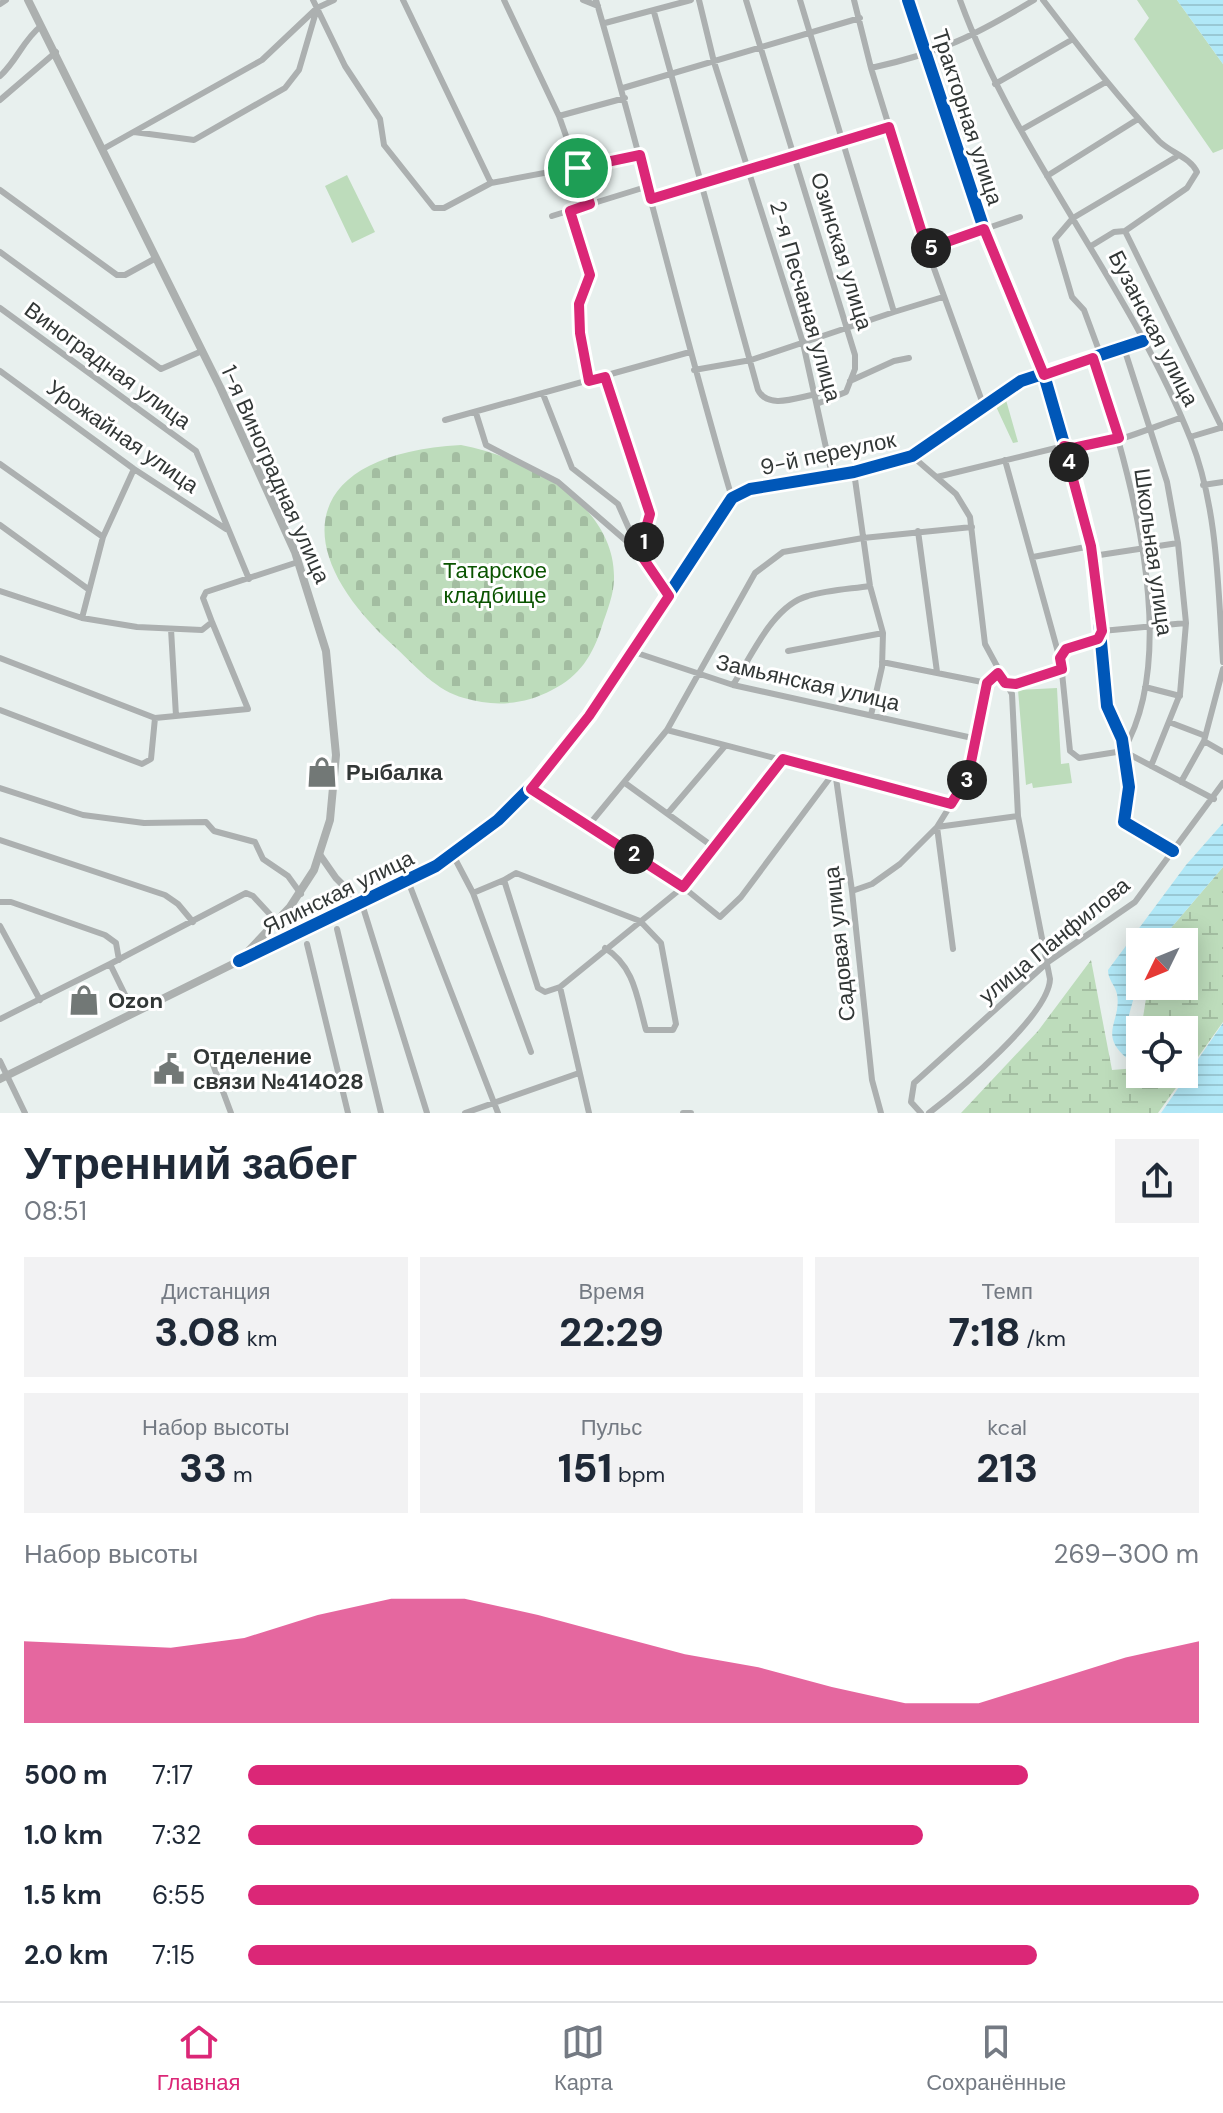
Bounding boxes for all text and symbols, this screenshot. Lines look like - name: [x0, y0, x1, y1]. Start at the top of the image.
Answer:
- street label: Тракторная улица: [925, 25, 1010, 210]
- pin: [544, 134, 612, 202]
- icon: arrive: [556, 146, 600, 190]
- street label: Озинская улица: [804, 169, 879, 334]
- street label: 2-я Песчаная улица: [763, 197, 848, 406]
- pin: 5: [911, 228, 951, 268]
- text: 5: [924, 233, 938, 262]
- street label: Бузанская улица: [1102, 245, 1206, 412]
- street label: Виноградная улица: [19, 295, 197, 436]
- street label: 1-я Виноградная улица: [214, 361, 337, 589]
- street label: Урожайная улица: [41, 373, 205, 500]
- street label: 9-й переулок: [758, 425, 899, 482]
- pin: 4: [1049, 442, 1089, 482]
- text: 4: [1062, 447, 1076, 476]
- street label: Школьная улица: [1127, 467, 1180, 638]
- pin: 1: [624, 522, 664, 562]
- text: 1: [640, 527, 648, 556]
- park label: Татарское кладбище: [443, 556, 547, 610]
- street label: Замьянская улица: [713, 647, 903, 718]
- shop icon: Рыбалка: [305, 755, 339, 789]
- place label: Рыбалка: [346, 758, 443, 787]
- pin: 3: [947, 760, 987, 800]
- text: 3: [960, 765, 974, 794]
- pin: 2: [614, 834, 654, 874]
- text: 2: [628, 839, 640, 868]
- street label: Ялинская улица: [258, 843, 419, 942]
- street label: Садовая улица: [817, 864, 862, 1023]
- street label: улица Панфилова: [973, 870, 1136, 1010]
- north arrow: [1126, 928, 1198, 1000]
- map controls: [1126, 928, 1198, 1088]
- shop icon: Ozon: [67, 983, 101, 1017]
- place label: Ozon: [108, 986, 163, 1015]
- button: locate: [1126, 1016, 1198, 1088]
- place label: Отделение связи №414028: [193, 1042, 364, 1096]
- public building icon: Отделение связи №414028: [152, 1052, 186, 1086]
- text: Утренний забег: [24, 1135, 357, 1193]
- button: share: [1115, 1139, 1199, 1223]
- text: 08:51: [24, 1194, 87, 1228]
- text: Дистанция: [161, 1277, 270, 1306]
- text: Время: [578, 1277, 645, 1306]
- text: Темп: [981, 1277, 1033, 1306]
- text: 3.08: [154, 1306, 241, 1358]
- text: 22:29: [559, 1306, 664, 1358]
- text: 7:18: [949, 1306, 1021, 1358]
- text: km: [241, 1324, 277, 1353]
- text: /km: [1021, 1324, 1066, 1353]
- text: Набор высоты: [142, 1413, 290, 1442]
- text: Пульс: [581, 1413, 642, 1442]
- text: kcal: [987, 1413, 1027, 1442]
- text: 33: [179, 1442, 227, 1494]
- text: 151: [558, 1442, 612, 1494]
- text: 213: [976, 1442, 1038, 1494]
- text: m: [227, 1460, 253, 1489]
- text: bpm: [612, 1460, 665, 1489]
- text: Набор высоты: [24, 1537, 198, 1571]
- text: 269–300 m: [1053, 1537, 1199, 1571]
- text: 500 m: [24, 1758, 107, 1792]
- text: 7:17: [152, 1758, 193, 1792]
- text: 1.0 km: [24, 1818, 103, 1852]
- text: 7:32: [152, 1818, 201, 1852]
- text: 1.5 km: [24, 1878, 102, 1912]
- text: 6:55: [152, 1878, 205, 1912]
- text: 2.0 km: [24, 1938, 108, 1972]
- text: 7:15: [152, 1938, 195, 1972]
- tab: Главная: [157, 2020, 240, 2097]
- tab: Карта: [554, 2020, 613, 2097]
- tab: Сохранённые: [926, 2020, 1066, 2097]

